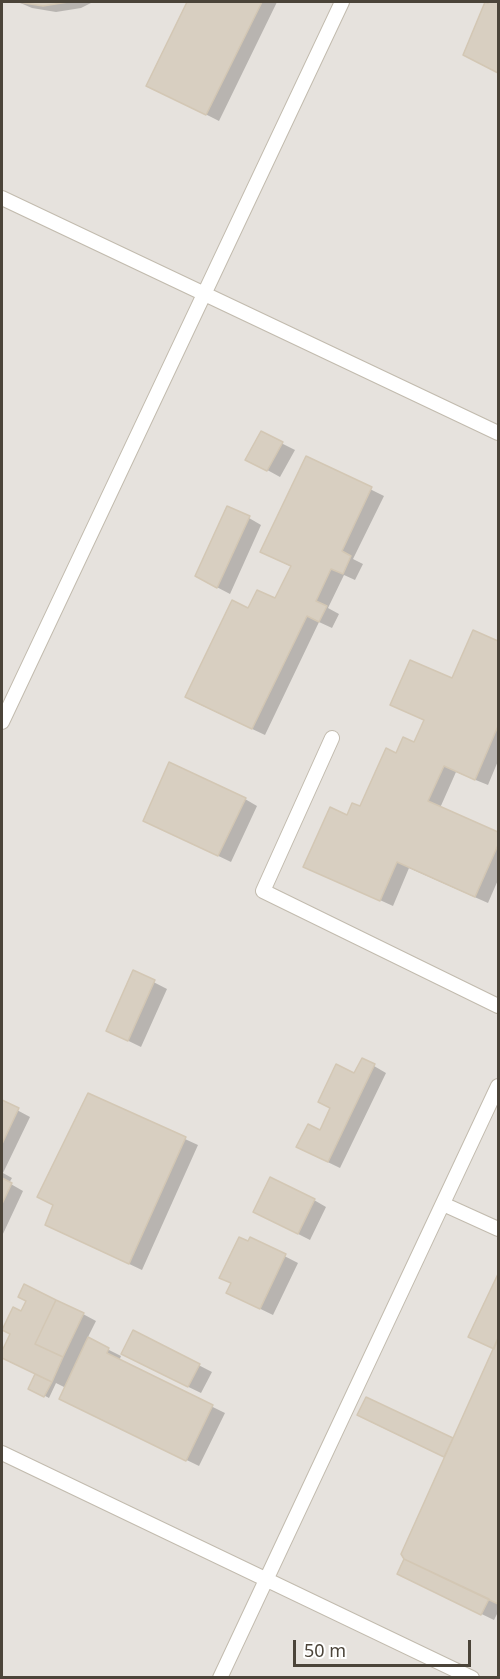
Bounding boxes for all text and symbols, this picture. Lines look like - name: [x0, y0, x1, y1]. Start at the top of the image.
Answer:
- scale bar: [296, 1628, 474, 1666]
- text: 50 m: [304, 1638, 346, 1662]

